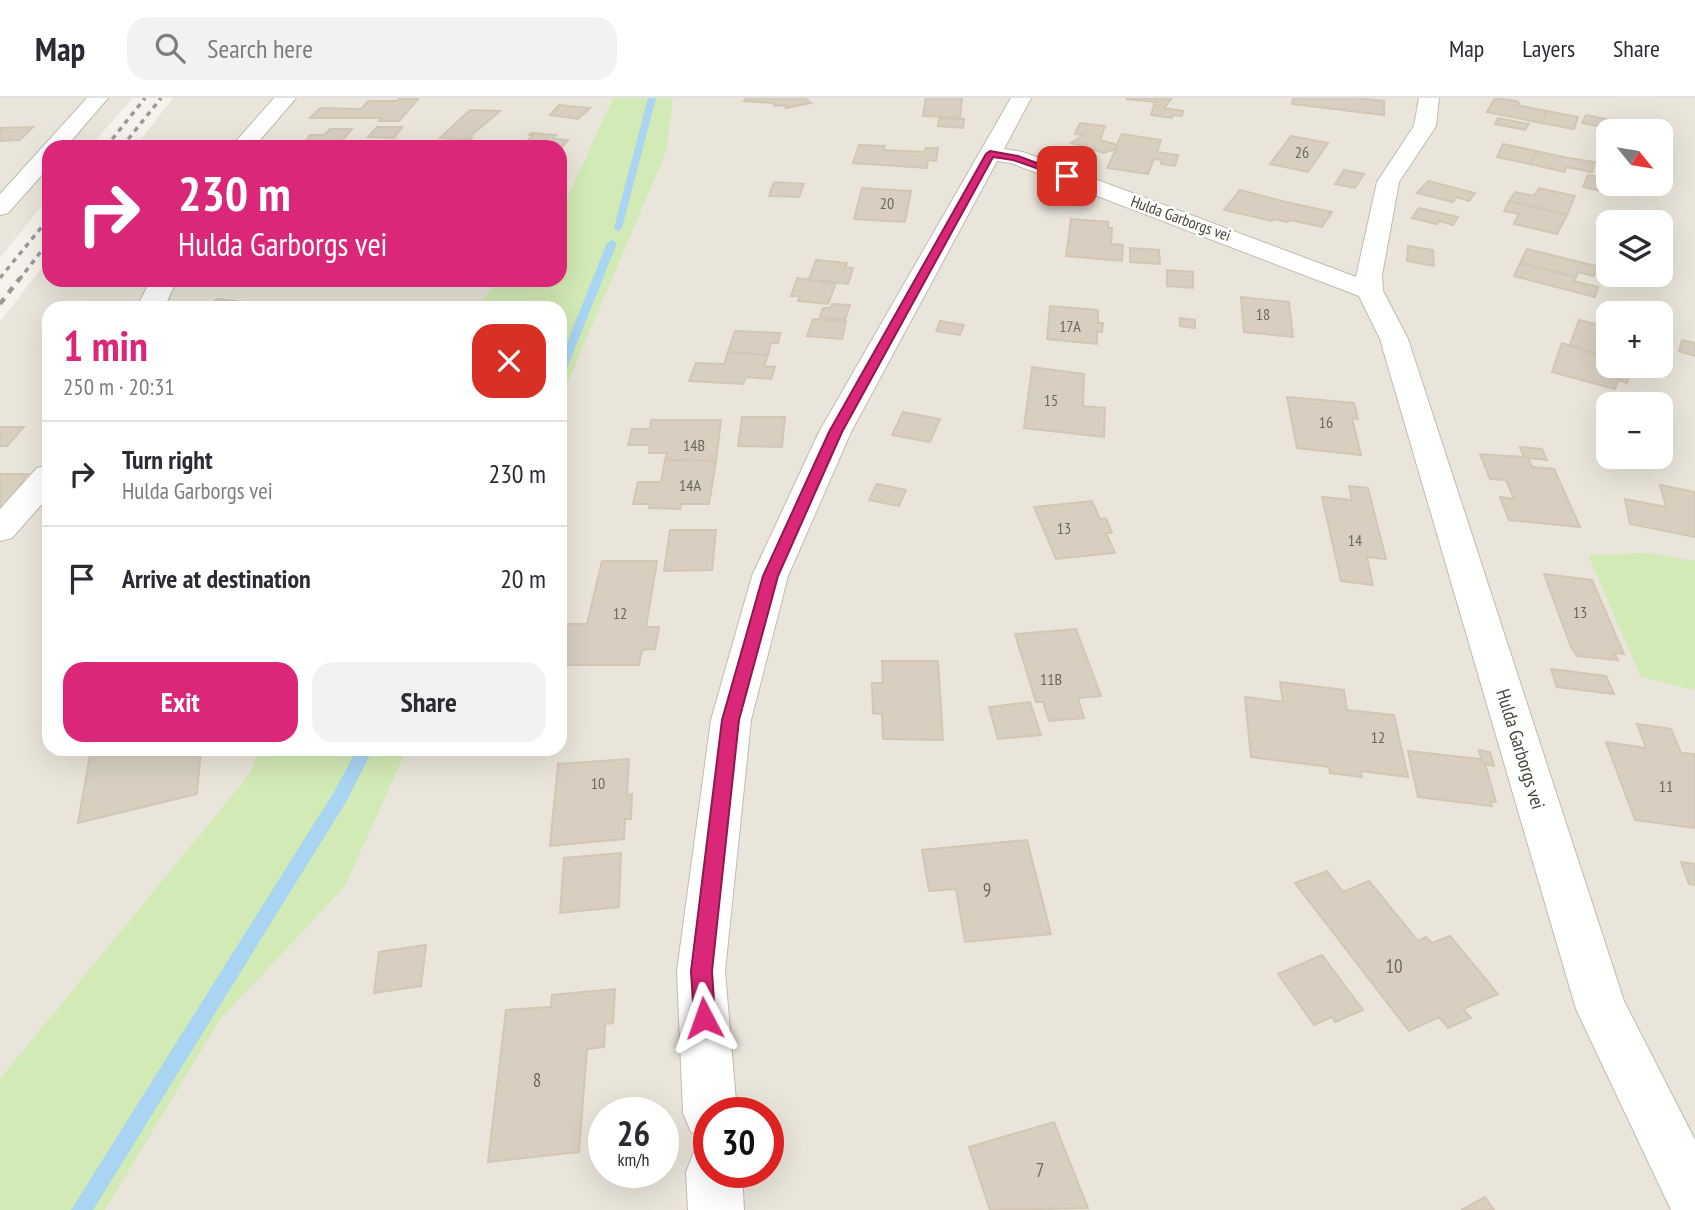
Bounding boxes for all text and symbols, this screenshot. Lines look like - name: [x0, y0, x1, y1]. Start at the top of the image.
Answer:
- search box: [127, 17, 617, 80]
- text: Map: [35, 27, 85, 70]
- icon: search: [151, 29, 189, 67]
- text: Search here: [207, 32, 313, 65]
- text: Map: [1449, 33, 1484, 64]
- text: Layers: [1522, 33, 1575, 64]
- text: Share: [1613, 33, 1660, 64]
- north arrow: [1596, 119, 1673, 196]
- map controls: [1596, 119, 1673, 469]
- house number: 26: [1295, 142, 1309, 162]
- pin: [1037, 146, 1097, 206]
- icon: arrive: [1048, 157, 1086, 195]
- text: 230 m: [178, 161, 291, 225]
- icon: right: [63, 168, 154, 259]
- street label: Hulda Garborgs vei: [1128, 191, 1234, 245]
- house number: 20: [880, 193, 894, 213]
- button: layers: [1596, 210, 1673, 287]
- text: Hulda Garborgs vei: [178, 223, 388, 265]
- button: +: [1596, 301, 1673, 378]
- house number: 18: [1256, 304, 1270, 324]
- house number: 17A: [1059, 316, 1081, 336]
- text: 1 min: [63, 318, 148, 373]
- button: close: [472, 324, 546, 398]
- text: 250 m · 20:31: [63, 372, 175, 401]
- house number: 15: [1044, 390, 1058, 410]
- button: −: [1596, 392, 1673, 469]
- house number: 16: [1319, 412, 1333, 432]
- house number: 14B: [683, 435, 705, 455]
- text: Turn right: [122, 443, 213, 476]
- icon: right: [63, 455, 101, 493]
- text: 230 m: [488, 457, 546, 490]
- house number: 14A: [679, 475, 701, 495]
- text: Hulda Garborgs vei: [122, 476, 273, 505]
- house number: 13: [1057, 518, 1071, 538]
- house number: 14: [1348, 530, 1362, 550]
- icon: arrive: [63, 560, 101, 598]
- text: Arrive at destination: [122, 562, 311, 595]
- text: 20 m: [500, 562, 546, 595]
- house number: 13: [1573, 602, 1587, 622]
- house number: 12: [613, 603, 627, 623]
- button: Exit: [63, 662, 298, 742]
- button: Share: [312, 662, 546, 742]
- house number: 11B: [1040, 669, 1062, 689]
- street label: Hulda Garborgs vei: [1491, 686, 1551, 812]
- house number: 12: [1371, 727, 1385, 747]
- house number: 10: [591, 773, 605, 793]
- house number: 11: [1659, 776, 1673, 796]
- house number: 9: [983, 878, 991, 902]
- house number: 10: [1385, 954, 1403, 978]
- position arrow: [667, 981, 741, 1055]
- house number: 8: [533, 1068, 541, 1092]
- speed limit sign: 30: [693, 1097, 784, 1188]
- text: 26: [617, 1110, 650, 1156]
- text: km/h: [618, 1148, 649, 1171]
- house number: 7: [1036, 1158, 1044, 1182]

